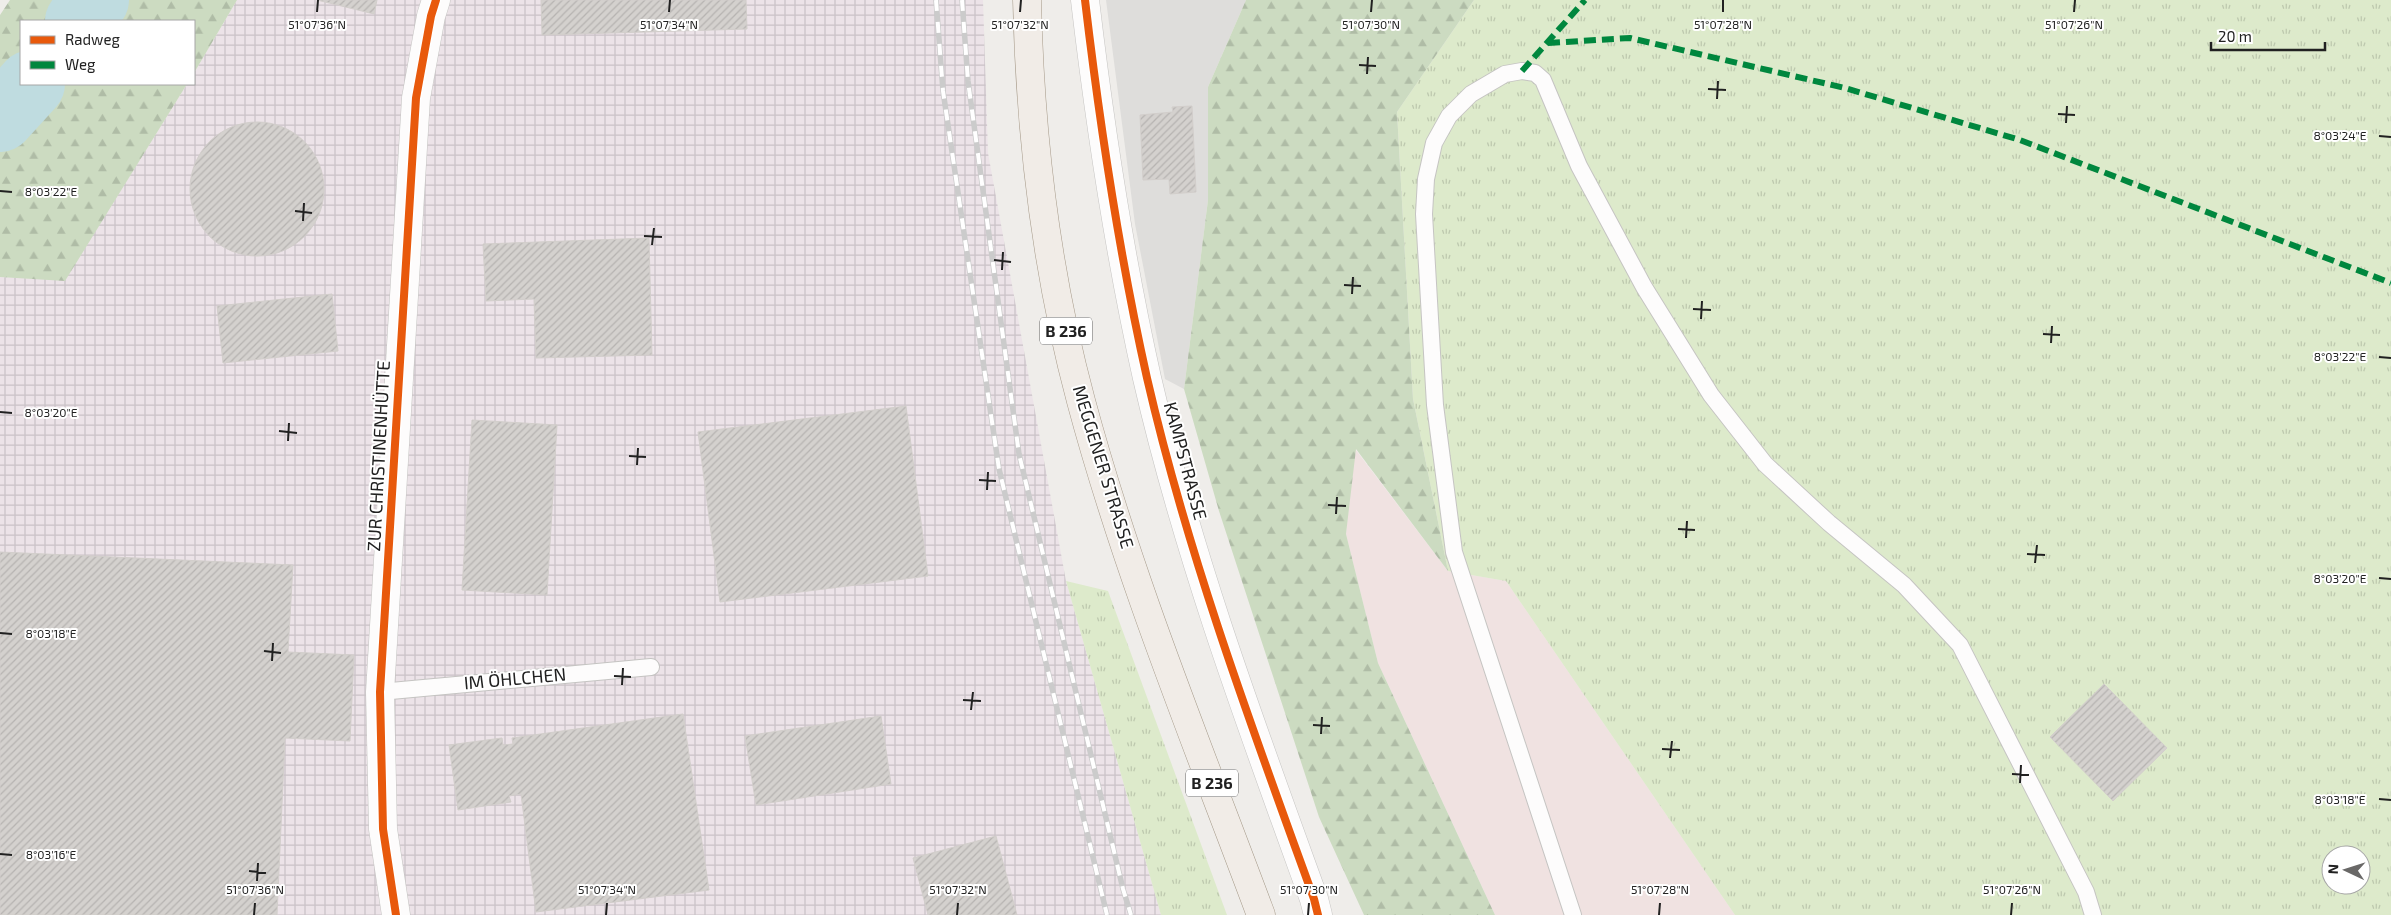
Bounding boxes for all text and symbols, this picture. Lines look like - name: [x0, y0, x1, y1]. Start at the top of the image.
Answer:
- text: 51°07'36"N: [288, 17, 346, 31]
- text: 51°07'34"N: [640, 17, 698, 31]
- text: 51°07'32"N: [991, 17, 1049, 31]
- text: 51°07'30"N: [1342, 17, 1400, 31]
- text: 51°07'28"N: [1694, 17, 1752, 31]
- text: 51°07'26"N: [2045, 17, 2103, 31]
- legend: [20, 20, 195, 85]
- scale bar: [2211, 20, 2325, 52]
- text: 20 m: [2218, 27, 2252, 45]
- text: Radweg: [65, 30, 120, 48]
- text: Weg: [65, 55, 96, 73]
- text: 8°03'24"E: [2313, 128, 2367, 142]
- text: 8°03'22"E: [25, 184, 78, 198]
- road number: B 236: [1040, 318, 1092, 344]
- text: 8°03'22"E: [2314, 349, 2367, 363]
- street label: ZUR CHRISTINENHÜTTE: [362, 360, 394, 552]
- street label: MEGGENER STRASSE: [1069, 382, 1139, 551]
- street label: KAMPSTRASSE: [1160, 399, 1212, 522]
- text: 8°03'20"E: [25, 405, 78, 419]
- text: 8°03'20"E: [2314, 571, 2367, 585]
- text: 8°03'18"E: [25, 626, 77, 640]
- street label: IM ÖHLCHEN: [463, 663, 567, 693]
- road number: B 236: [1186, 770, 1238, 796]
- text: 8°03'18"E: [2314, 792, 2366, 806]
- north arrow: [2321, 845, 2371, 895]
- text: 8°03'16"E: [26, 847, 77, 861]
- text: N: [2324, 863, 2341, 875]
- text: 51°07'36"N: [226, 882, 284, 896]
- text: 51°07'34"N: [578, 882, 636, 896]
- text: 51°07'32"N: [929, 882, 987, 896]
- text: 51°07'30"N: [1280, 882, 1338, 896]
- text: 51°07'28"N: [1631, 882, 1689, 896]
- text: 51°07'26"N: [1983, 882, 2041, 896]

